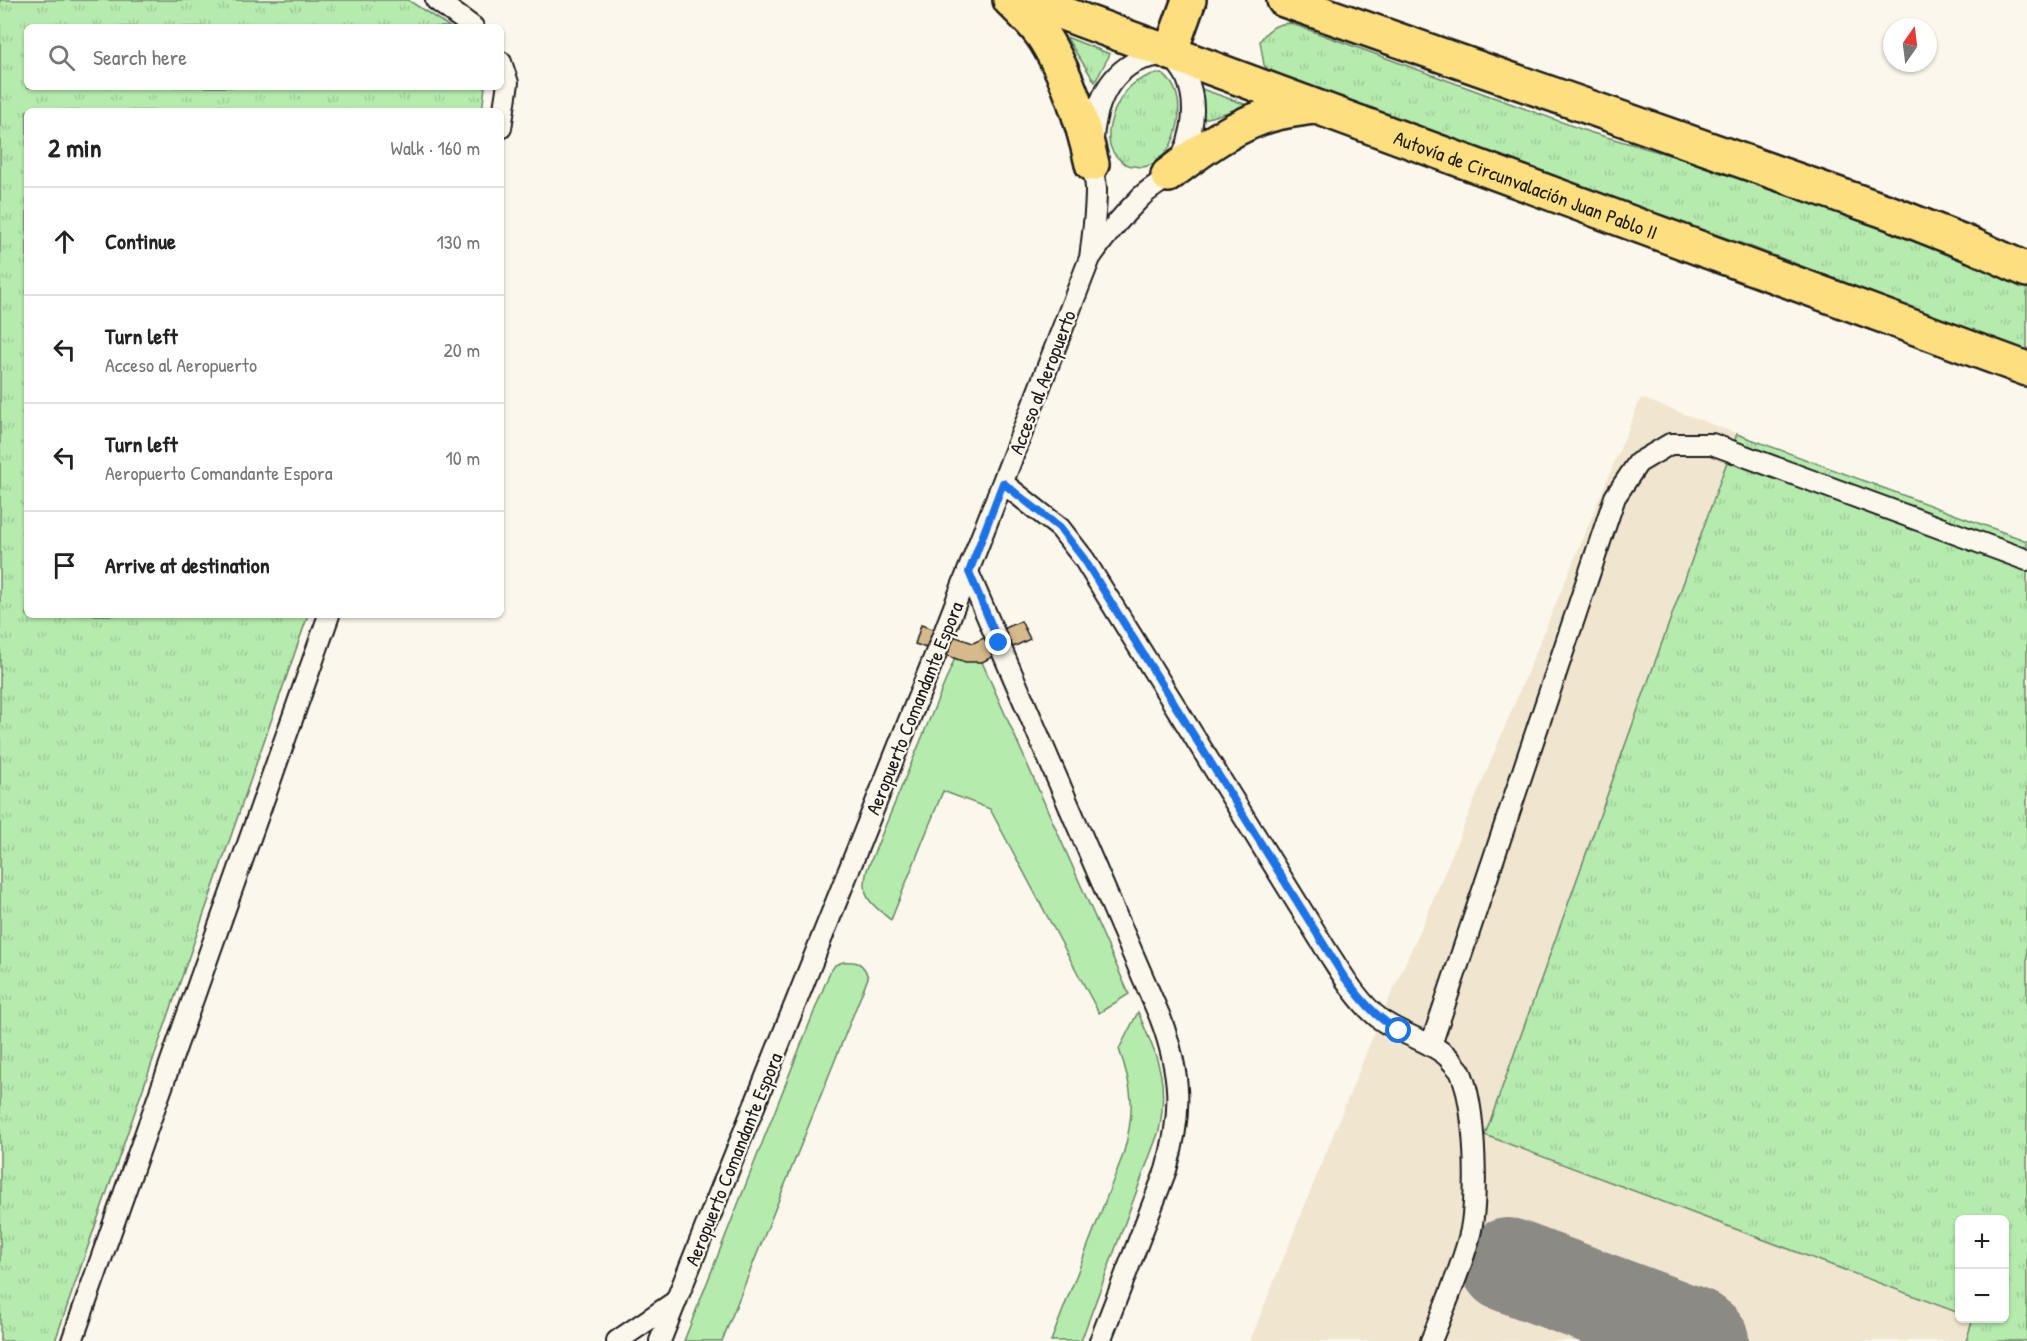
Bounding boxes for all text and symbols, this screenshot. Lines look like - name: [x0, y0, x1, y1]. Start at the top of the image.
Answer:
- north arrow: [1883, 18, 1937, 72]
- search box: [24, 24, 504, 90]
- icon: search: [45, 41, 78, 74]
- text: Search here: [93, 42, 187, 72]
- street label: Autovía de Circunvalación Juan Pablo II: [1391, 123, 1662, 245]
- text: 2 min: [48, 130, 101, 165]
- text: Walk · 160 m: [391, 134, 480, 161]
- icon: ahead: [48, 225, 81, 258]
- text: Continue: [105, 226, 176, 256]
- text: 130 m: [437, 228, 480, 255]
- street label: Acceso al Aeropuerto: [1002, 306, 1082, 458]
- text: Turn left: [105, 321, 178, 351]
- icon: left: [48, 333, 81, 366]
- text: 20 m: [443, 336, 480, 363]
- text: Acceso al Aeropuerto: [105, 351, 257, 378]
- text: Turn left: [105, 429, 178, 459]
- icon: left: [48, 441, 81, 474]
- text: 10 m: [446, 444, 480, 471]
- text: Aeropuerto Comandante Espora: [105, 459, 333, 486]
- icon: arrive: [48, 549, 81, 582]
- text: Arrive at destination: [105, 550, 270, 580]
- street label: Aeropuerto Comandante Espora: [859, 597, 969, 819]
- route end: [985, 629, 1011, 655]
- route start: [1385, 1017, 1411, 1043]
- street label: Aeropuerto Comandante Espora: [678, 1048, 788, 1270]
- map controls: [1955, 1215, 2009, 1323]
- button: +: [1955, 1215, 2009, 1269]
- button: −: [1955, 1269, 2009, 1323]

